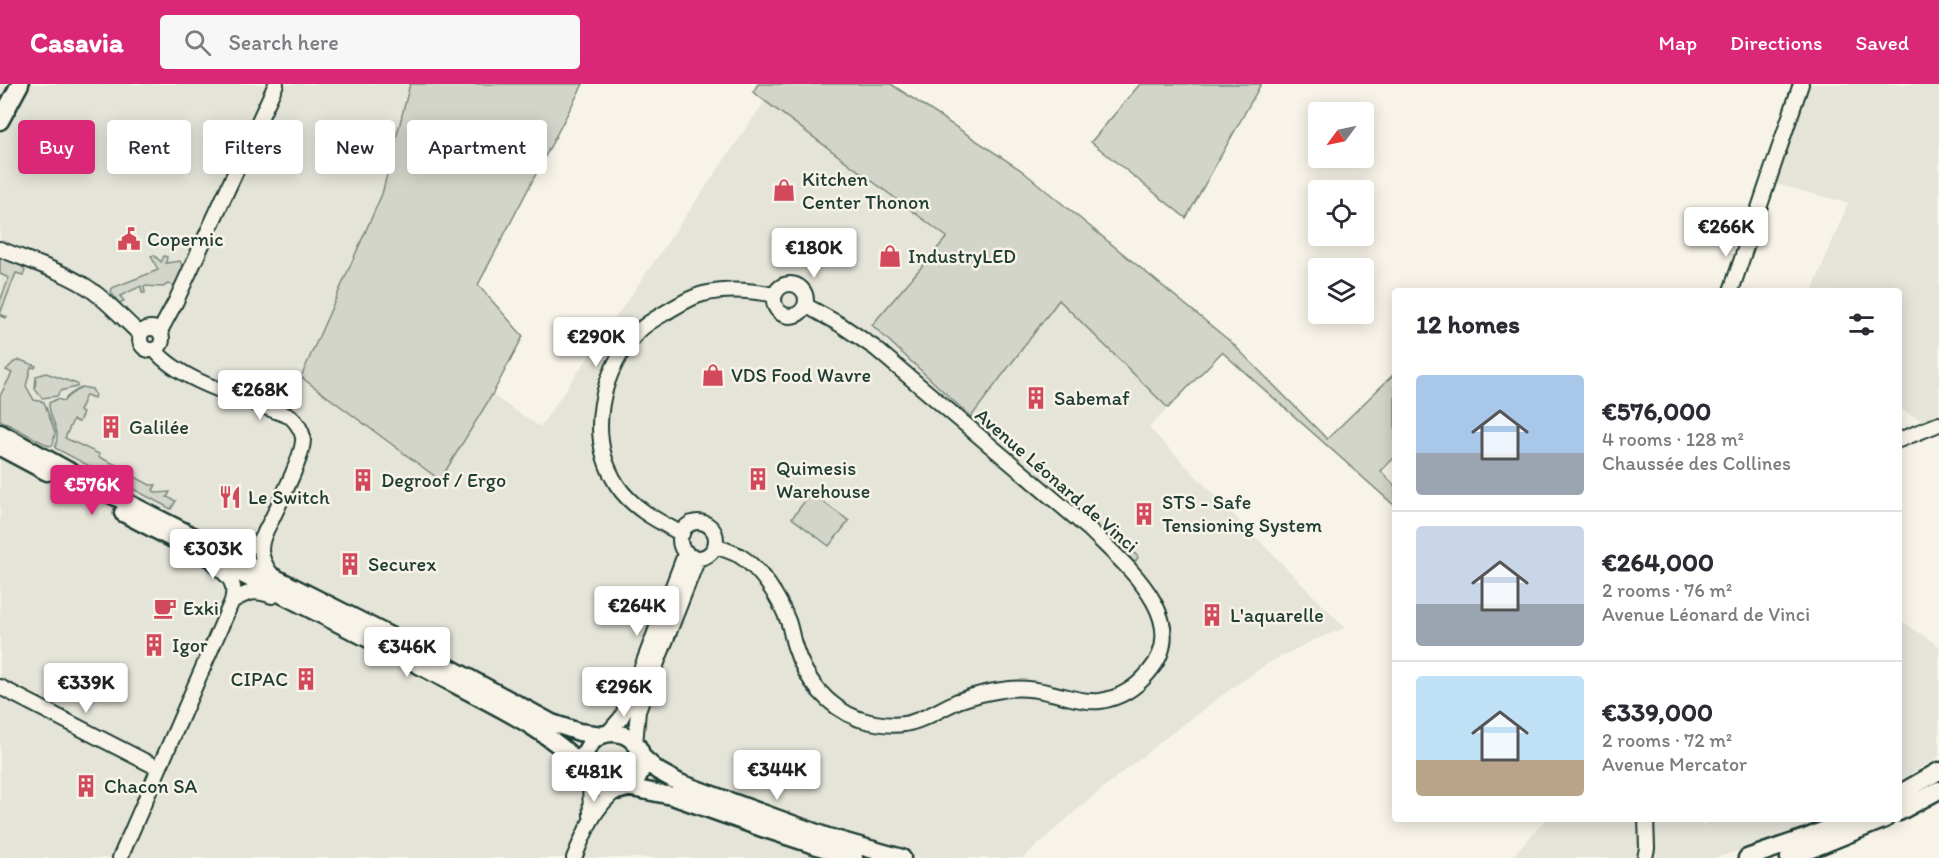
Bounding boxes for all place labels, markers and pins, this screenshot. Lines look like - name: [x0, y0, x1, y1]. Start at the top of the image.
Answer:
- place label: Kitchen Center Thonon: [802, 167, 930, 214]
- shop icon: Kitchen Center Thonon: [771, 177, 797, 203]
- pin: €266K: [1684, 207, 1768, 258]
- public building icon: Copernic: [116, 226, 142, 252]
- place label: Copernic: [147, 227, 224, 251]
- pin: €180K: [772, 228, 856, 279]
- shop icon: IndustryLED: [877, 243, 903, 269]
- place label: IndustryLED: [908, 244, 1016, 268]
- pin: €290K: [554, 317, 638, 368]
- shop icon: VDS Food Wavre: [700, 362, 726, 388]
- place label: VDS Food Wavre: [731, 363, 871, 387]
- pin: €268K: [218, 370, 302, 421]
- building icon: Sabemaf: [1023, 385, 1049, 411]
- place label: Sabemaf: [1054, 386, 1130, 410]
- building icon: Galilée: [98, 414, 124, 440]
- place label: Galilée: [129, 415, 189, 439]
- place label: Quimesis Warehouse: [776, 456, 870, 503]
- pin: €576K: [50, 465, 134, 516]
- building icon: Quimesis Warehouse: [745, 466, 771, 492]
- building icon: Degroof / Ergo: [350, 467, 376, 493]
- place label: Degroof / Ergo: [381, 468, 506, 492]
- restaurant icon: Le Switch: [217, 484, 243, 510]
- place label: Le Switch: [248, 485, 330, 509]
- place label: STS - Safe Tensioning System: [1162, 490, 1322, 537]
- building icon: STS - Safe Tensioning System: [1131, 501, 1157, 527]
- pin: €303K: [171, 529, 255, 580]
- building icon: Securex: [337, 551, 363, 577]
- place label: Securex: [368, 552, 436, 576]
- pin: €264K: [595, 586, 679, 637]
- cafe icon: Exki: [152, 595, 178, 621]
- place label: Exki: [183, 596, 219, 620]
- building icon: L'aquarelle: [1199, 602, 1225, 628]
- place label: L'aquarelle: [1230, 603, 1324, 627]
- pin: €346K: [365, 627, 449, 678]
- building icon: Igor: [141, 632, 167, 658]
- place label: Igor: [172, 633, 208, 657]
- pin: €339K: [44, 663, 128, 714]
- building icon: CIPAC: [293, 666, 319, 692]
- place label: CIPAC: [231, 667, 288, 691]
- pin: €296K: [582, 667, 666, 718]
- pin: €344K: [735, 750, 819, 801]
- pin: €481K: [552, 752, 636, 803]
- building icon: Chacon SA: [73, 773, 99, 799]
- place label: Chacon SA: [104, 774, 197, 798]

